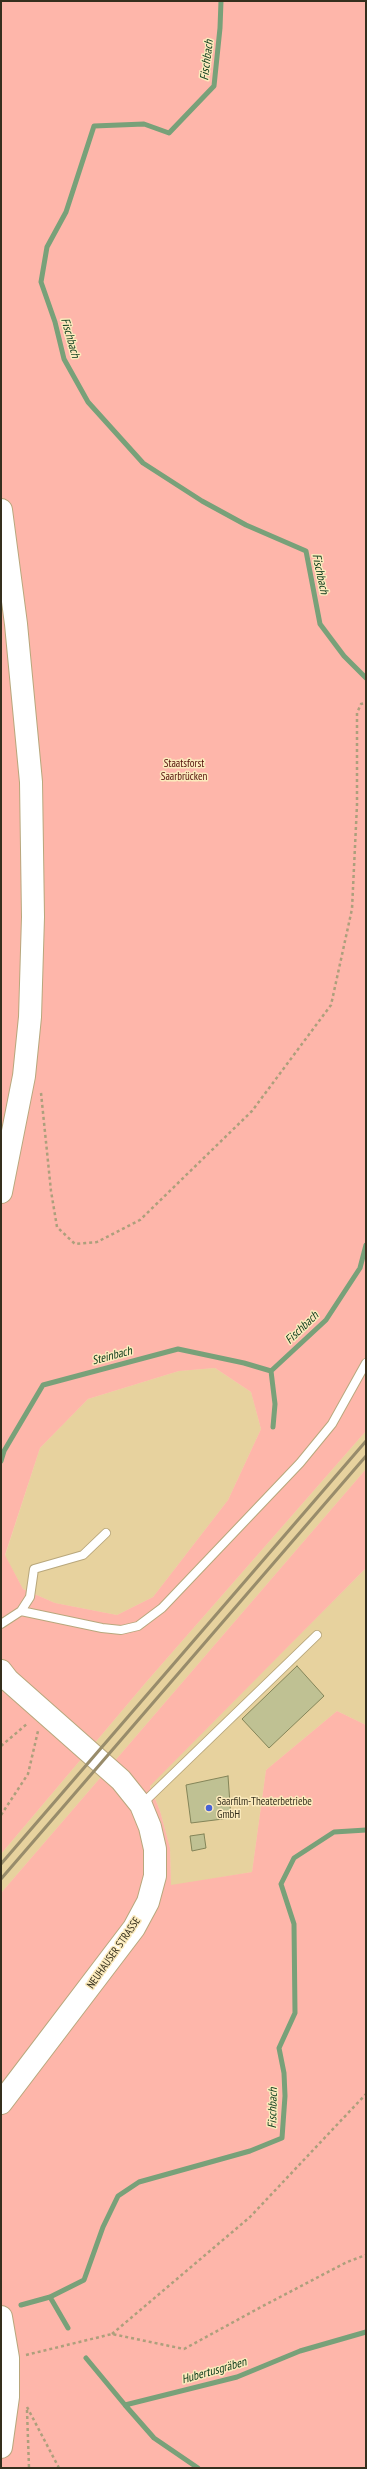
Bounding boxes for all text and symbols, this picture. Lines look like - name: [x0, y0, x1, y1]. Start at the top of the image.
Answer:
- water label: Fischbach: [197, 39, 217, 81]
- water label: Fischbach: [57, 316, 83, 360]
- water label: Fischbach: [309, 553, 331, 595]
- park label: Staatsforst Saarbrücken: [161, 757, 207, 783]
- water label: Fischbach: [282, 1309, 322, 1347]
- water label: Steinbach: [90, 1344, 134, 1368]
- place label: Saarfilm-Theaterbetriebe GmbH: [217, 1795, 312, 1821]
- marker: Saarfilm-Theaterbetriebe GmbH: [204, 1803, 214, 1813]
- street label: NEUHAUSER STRASSE: [84, 1915, 144, 1991]
- water label: Fischbach: [265, 2088, 281, 2128]
- water label: Hubertusgräben: [180, 2355, 248, 2387]

